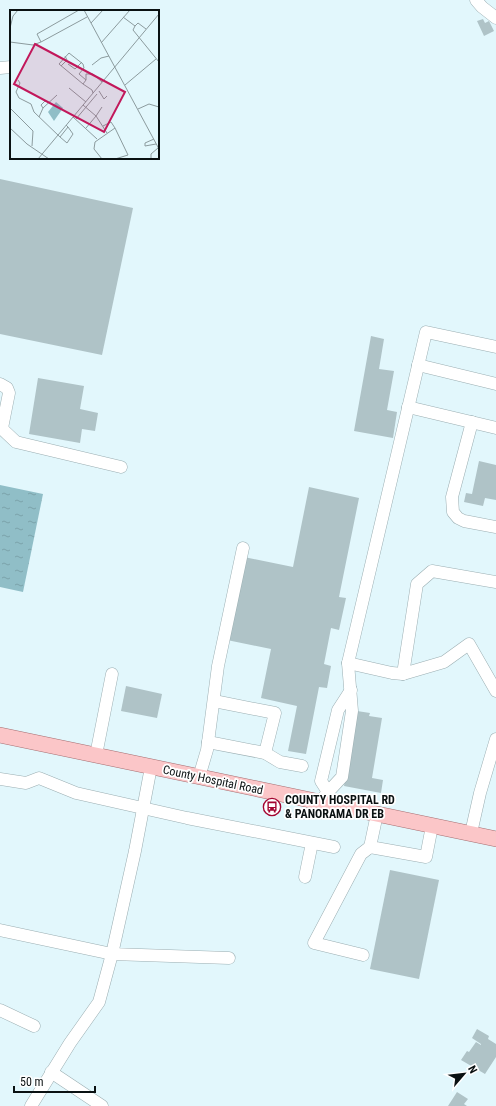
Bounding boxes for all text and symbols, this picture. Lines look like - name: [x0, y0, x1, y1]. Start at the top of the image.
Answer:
- inset map: [10, 10, 159, 159]
- street label: County Hospital Road: [162, 763, 265, 797]
- place label: COUNTY HOSPITAL RD & PANORAMA DR EB: [285, 793, 395, 821]
- bus stop icon: COUNTY HOSPITAL RD & PANORAMA DR EB: [262, 797, 282, 817]
- north arrow: [444, 1054, 484, 1094]
- text: N: [465, 1064, 480, 1076]
- scale bar: [14, 1068, 95, 1094]
- text: 50 m: [20, 1075, 44, 1089]

